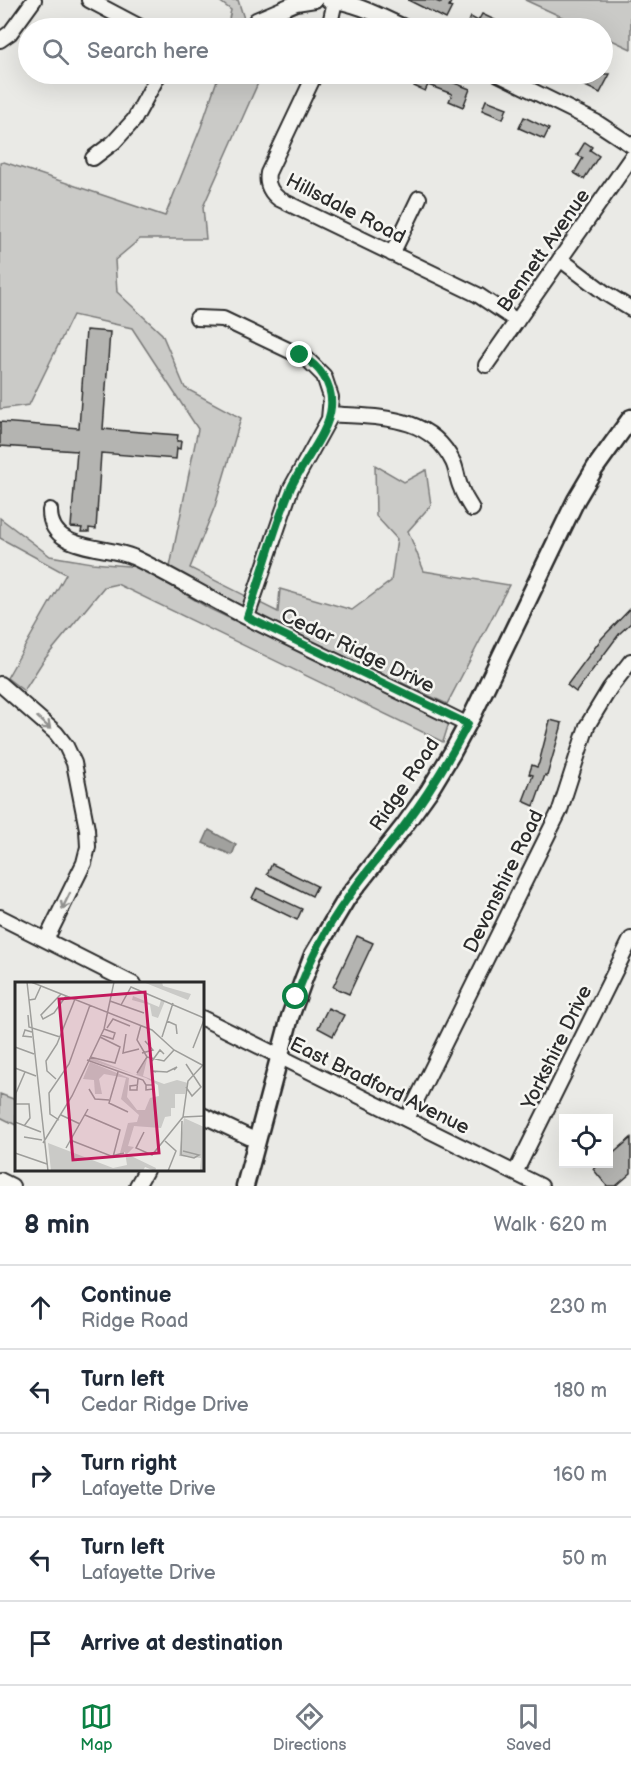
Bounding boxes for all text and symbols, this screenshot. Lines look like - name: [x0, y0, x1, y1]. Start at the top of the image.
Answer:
- search box: [18, 18, 613, 84]
- icon: search: [39, 35, 72, 68]
- text: Search here: [87, 38, 209, 65]
- street label: Hillsdale Road: [282, 168, 409, 249]
- street label: Bennett Avenue: [492, 184, 595, 317]
- route end: [286, 341, 312, 367]
- street label: Cedar Ridge Drive: [277, 603, 438, 699]
- one-way arrow: [36, 716, 51, 730]
- street label: Ridge Road: [365, 733, 445, 836]
- street label: Devonshire Road: [459, 806, 549, 957]
- one-way arrow: [59, 892, 71, 910]
- street label: Yorkshire Drive: [516, 981, 597, 1114]
- inset map: [15, 982, 204, 1171]
- route start: [282, 983, 308, 1009]
- street label: East Bradford Avenue: [286, 1032, 473, 1140]
- map controls: [559, 1114, 613, 1168]
- button: locate: [559, 1114, 613, 1168]
- text: 8 min: [24, 1210, 90, 1241]
- text: Walk · 620 m: [494, 1213, 607, 1237]
- text: Continue: [81, 1282, 171, 1309]
- icon: ahead: [24, 1291, 57, 1324]
- text: 230 m: [550, 1295, 607, 1319]
- text: Ridge Road: [81, 1309, 189, 1333]
- text: Turn left: [81, 1366, 165, 1393]
- icon: left: [24, 1375, 57, 1408]
- text: 180 m: [554, 1379, 607, 1403]
- text: Cedar Ridge Drive: [81, 1393, 249, 1417]
- text: Turn right: [81, 1450, 177, 1477]
- icon: right: [24, 1459, 57, 1492]
- text: 160 m: [553, 1463, 607, 1487]
- text: Lafayette Drive: [81, 1477, 216, 1501]
- text: Turn left: [81, 1534, 165, 1561]
- icon: left: [24, 1543, 57, 1576]
- text: 50 m: [562, 1547, 607, 1571]
- text: Lafayette Drive: [81, 1561, 216, 1585]
- icon: arrive: [24, 1627, 57, 1660]
- text: Arrive at destination: [81, 1630, 283, 1657]
- tab: Map: [80, 1700, 113, 1755]
- tab: Directions: [273, 1700, 346, 1755]
- tab: Saved: [506, 1700, 551, 1755]

